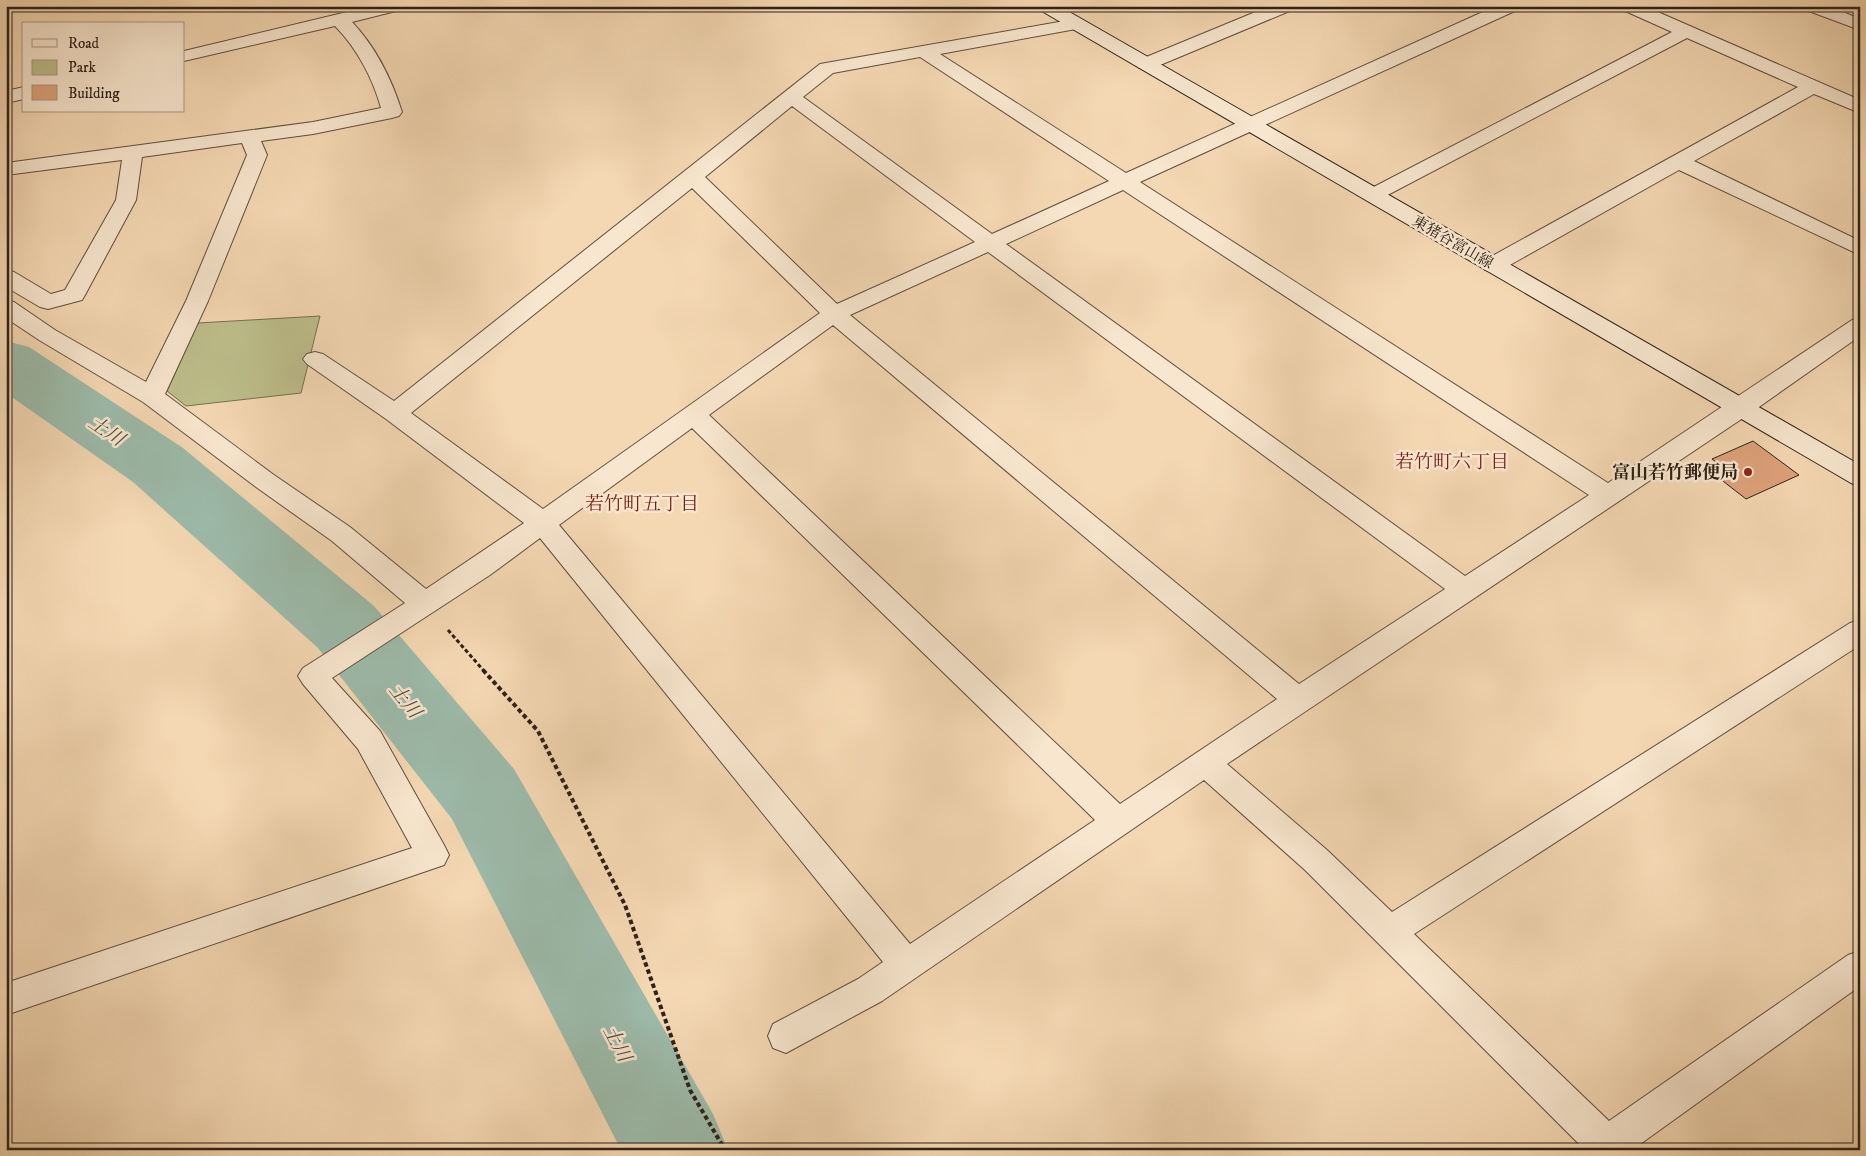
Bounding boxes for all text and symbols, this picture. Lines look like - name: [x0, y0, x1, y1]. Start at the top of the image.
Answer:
- legend: [22, 22, 185, 112]
- text: Road: [68, 34, 100, 53]
- text: Park: [68, 58, 97, 77]
- text: Building: [68, 84, 120, 103]
- street label: 東猪谷富山線: [1409, 212, 1496, 273]
- water label: 土川: [84, 411, 130, 453]
- district label: 若竹町六丁目: [1395, 451, 1509, 474]
- place label: 富山若竹郵便局: [1612, 462, 1738, 484]
- marker: 富山若竹郵便局: [1742, 466, 1754, 478]
- district label: 若竹町五丁目: [585, 493, 699, 516]
- water label: 土川: [384, 679, 427, 724]
- water label: 土川: [598, 1022, 637, 1068]

